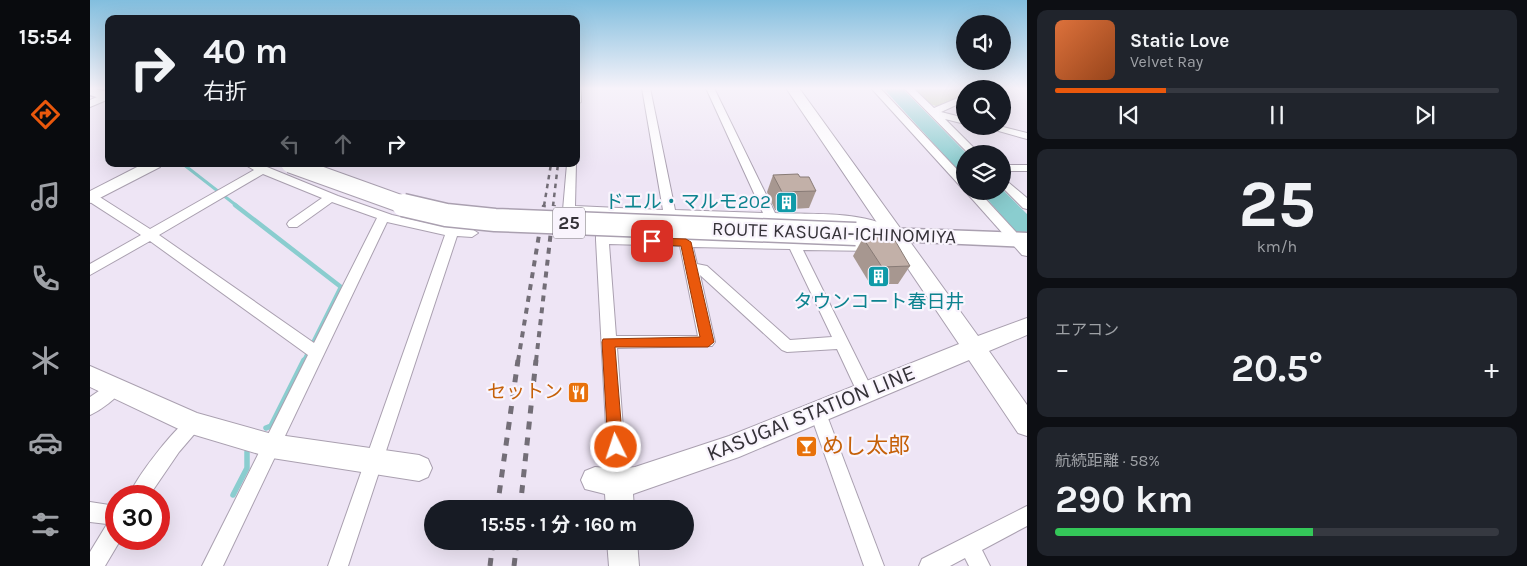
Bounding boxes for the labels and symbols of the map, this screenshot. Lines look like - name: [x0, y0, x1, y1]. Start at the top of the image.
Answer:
- building icon: ドエル・マルモ202: [775, 190, 799, 214]
- place label: ドエル・マルモ202: [605, 191, 771, 213]
- road number: 25: [553, 208, 585, 238]
- street label: ROUTE KASUGAI-ICHINOMIYA: [712, 218, 956, 248]
- pin: [631, 220, 673, 262]
- building icon: タウンコート春日井: [867, 264, 891, 288]
- place label: タウンコート春日井: [793, 291, 965, 313]
- street label: KASUGAI STATION LINE: [703, 359, 919, 467]
- restaurant icon: セットン: [567, 380, 591, 404]
- place label: セットン: [487, 381, 563, 403]
- position arrow: [589, 420, 641, 472]
- place label: めし太郎: [822, 433, 910, 459]
- bar icon: めし太郎: [794, 434, 818, 458]
- speed limit sign: 30: [105, 485, 170, 550]

